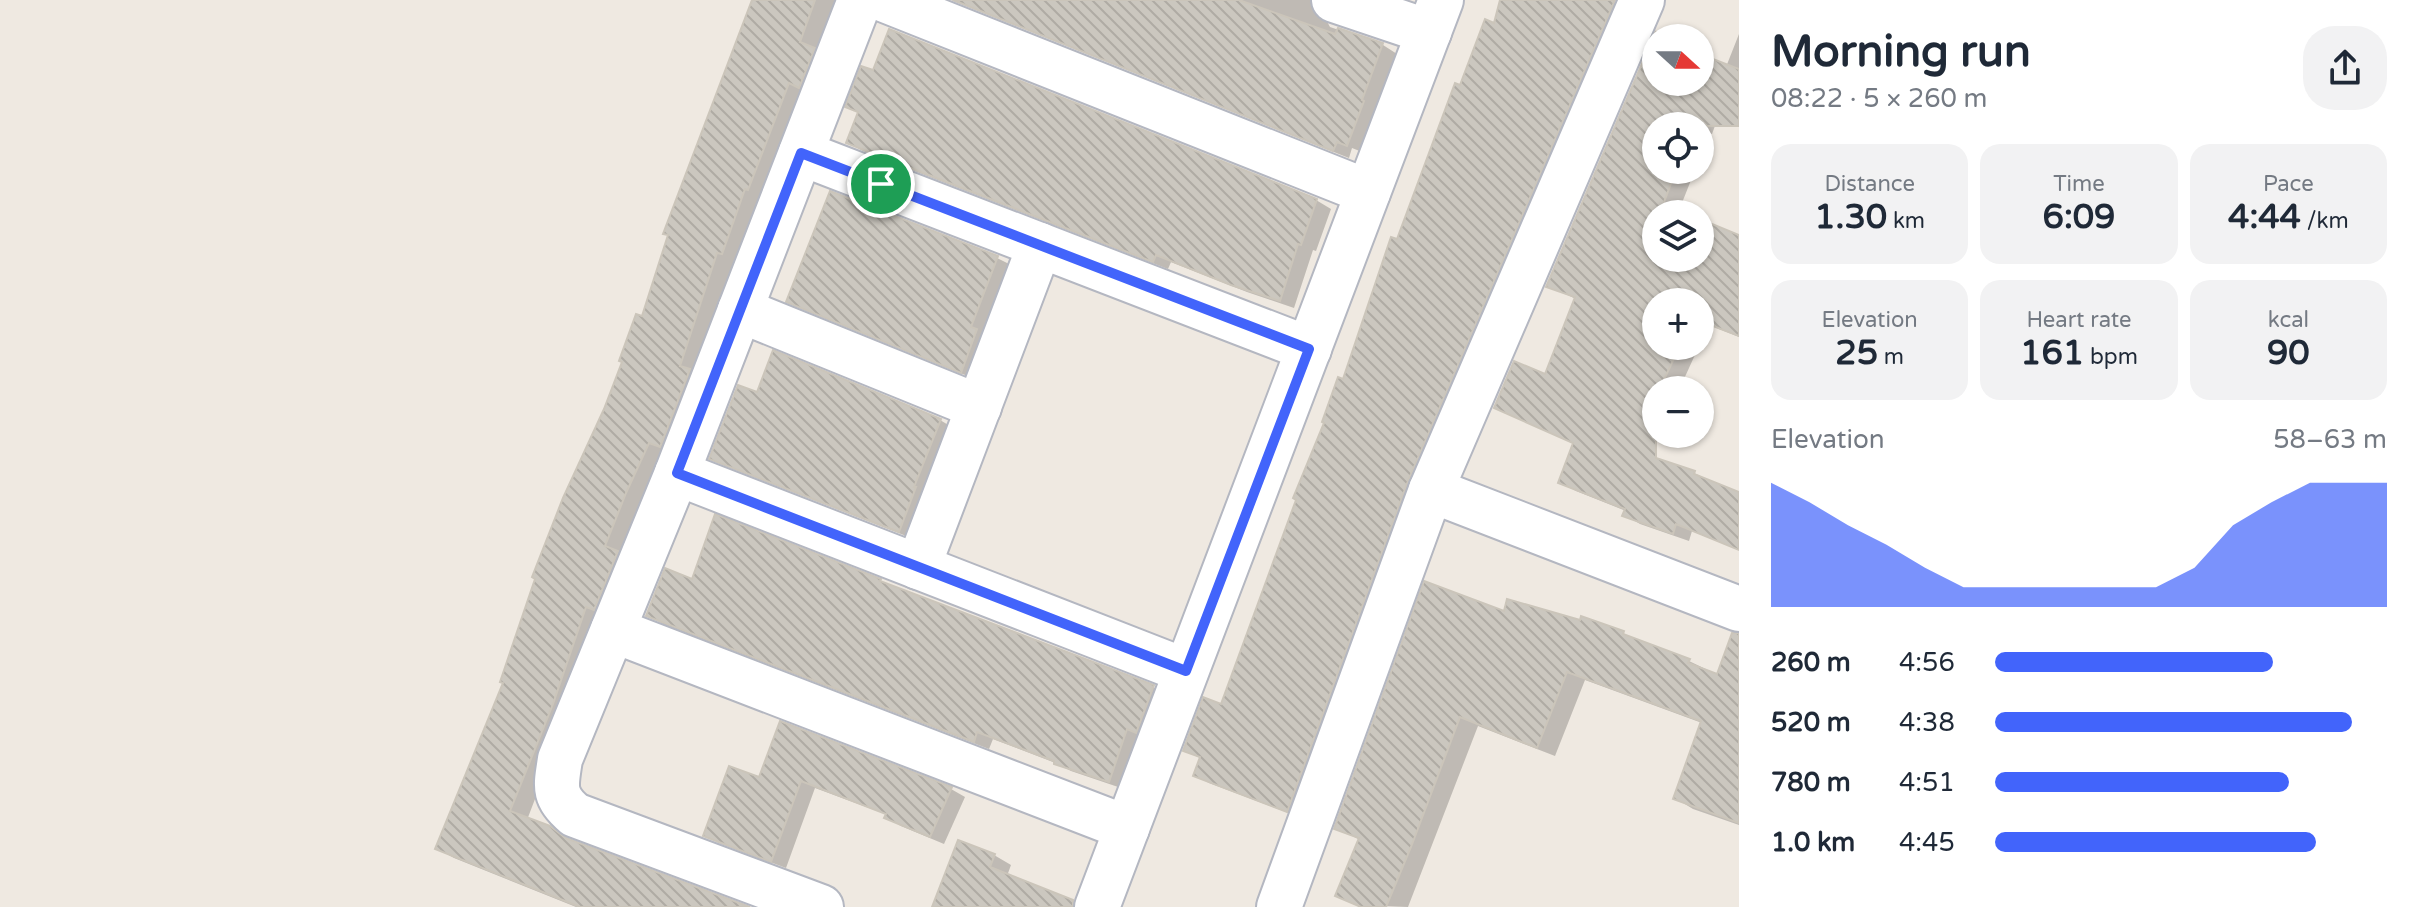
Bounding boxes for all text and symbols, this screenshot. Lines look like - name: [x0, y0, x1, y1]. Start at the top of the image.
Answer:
- north arrow: [1642, 24, 1714, 96]
- map controls: [1642, 24, 1714, 448]
- text: Morning run: [1771, 26, 2031, 79]
- button: share: [2303, 26, 2387, 110]
- text: 08:22 · 5 × 260 m: [1771, 83, 1987, 114]
- button: locate: [1642, 112, 1714, 184]
- pin: [847, 150, 915, 218]
- icon: arrive: [859, 162, 903, 206]
- text: Distance: [1824, 171, 1915, 197]
- text: Time: [2053, 171, 2105, 197]
- text: Pace: [2263, 171, 2314, 197]
- text: 1.30: [1814, 197, 1887, 238]
- text: 6:09: [2043, 197, 2115, 238]
- text: 4:44: [2228, 197, 2301, 238]
- button: layers: [1642, 200, 1714, 272]
- text: km: [1887, 208, 1925, 234]
- text: /km: [2301, 208, 2349, 234]
- button: +: [1642, 288, 1714, 360]
- text: Elevation: [1822, 307, 1918, 333]
- text: Heart rate: [2027, 307, 2131, 333]
- text: kcal: [2268, 307, 2309, 333]
- text: 25: [1835, 333, 1878, 374]
- text: 161: [2020, 333, 2084, 374]
- text: 90: [2267, 333, 2310, 374]
- text: m: [1878, 344, 1904, 370]
- text: bpm: [2084, 344, 2138, 370]
- button: −: [1642, 376, 1714, 448]
- text: Elevation: [1771, 424, 1885, 455]
- text: 58–63 m: [2273, 424, 2387, 455]
- text: 260 m: [1771, 647, 1851, 678]
- text: 4:56: [1899, 647, 1955, 678]
- text: 520 m: [1771, 707, 1851, 738]
- text: 4:38: [1899, 707, 1955, 738]
- text: 780 m: [1771, 767, 1851, 798]
- text: 4:51: [1899, 767, 1955, 798]
- text: 1.0 km: [1771, 827, 1855, 858]
- text: 4:45: [1899, 827, 1955, 858]

